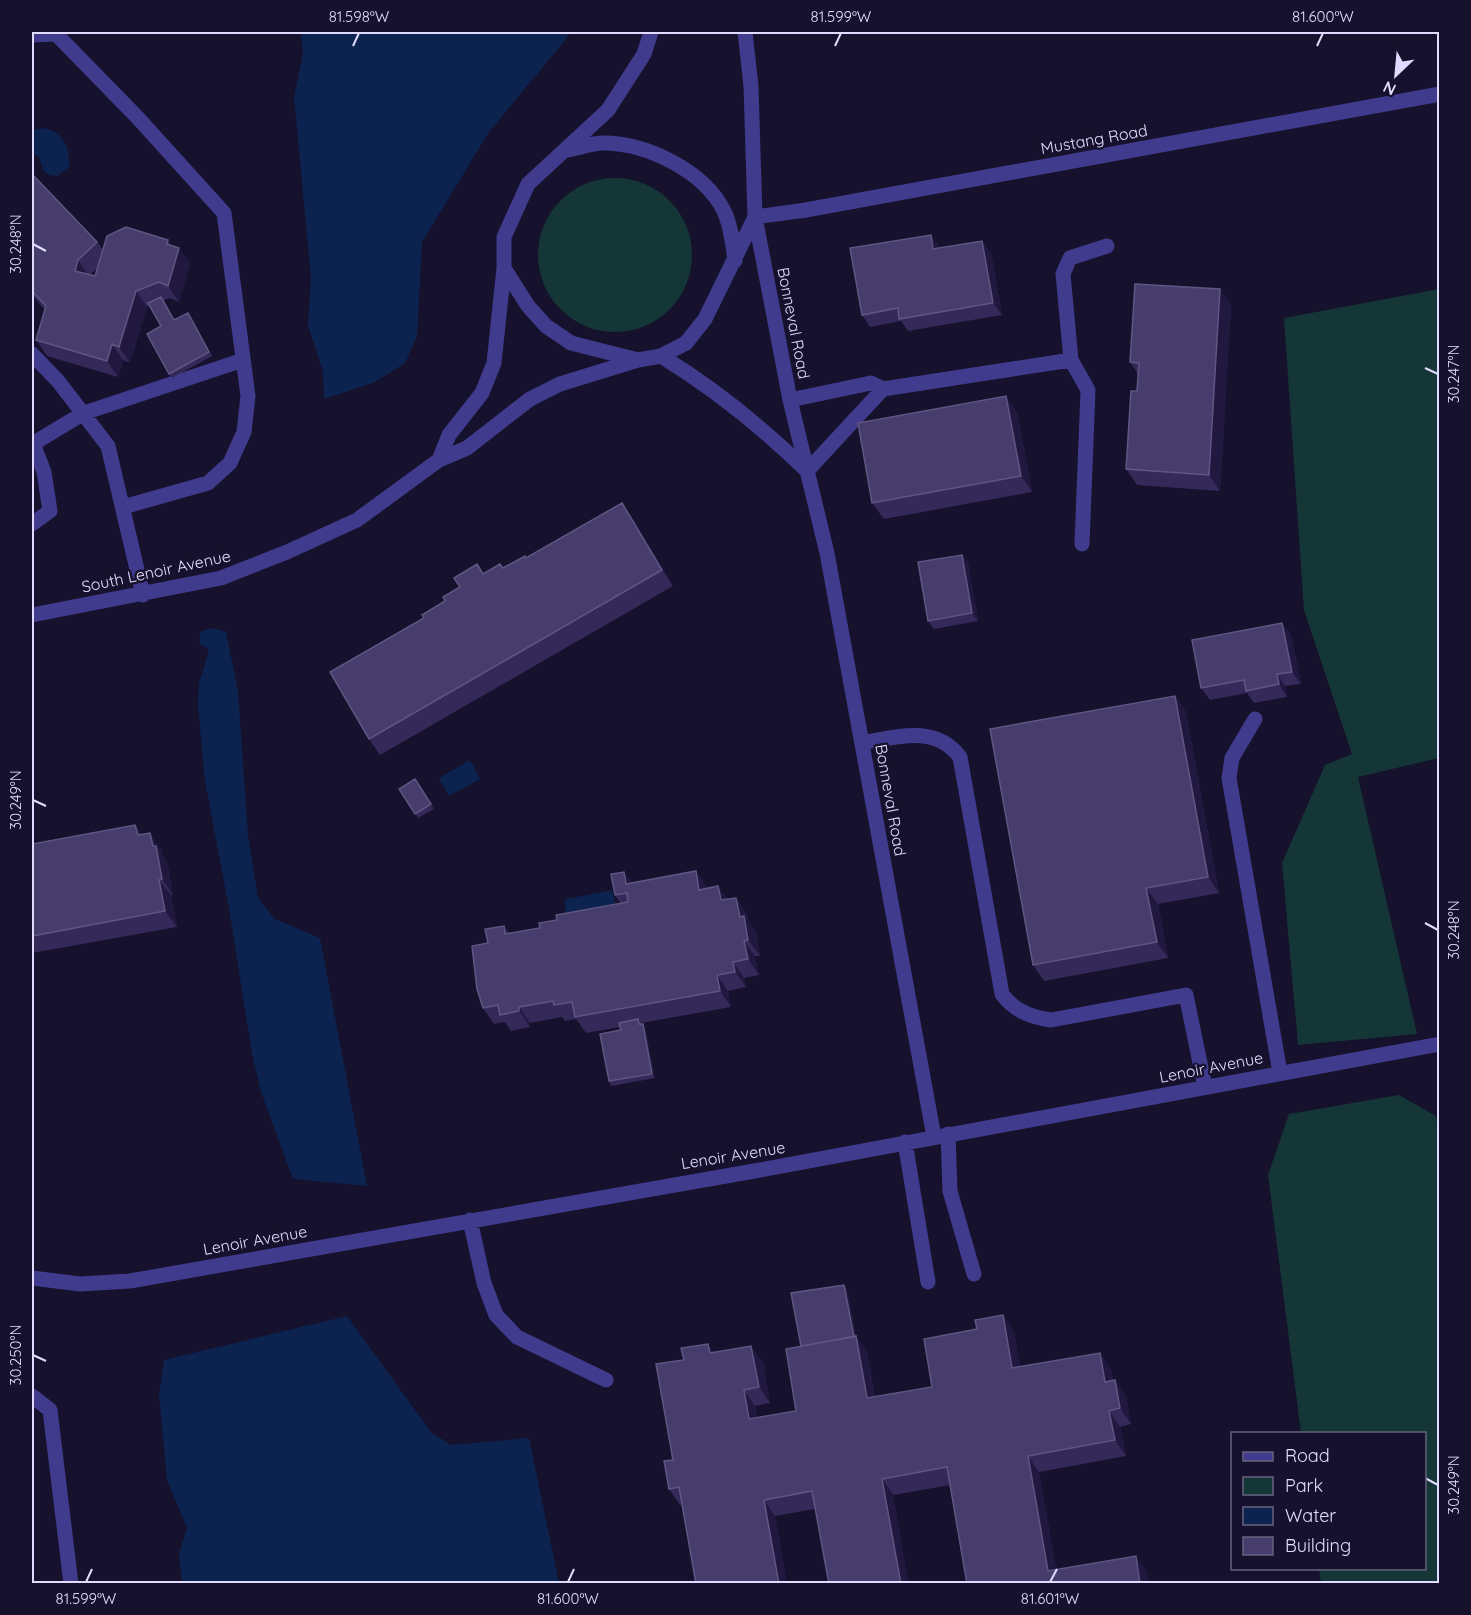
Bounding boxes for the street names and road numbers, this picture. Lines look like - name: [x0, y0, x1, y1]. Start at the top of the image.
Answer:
- street label: Mustang Road: [1039, 120, 1149, 158]
- street label: Bonneval Road: [773, 265, 815, 381]
- street label: South Lenoir Avenue: [80, 545, 232, 597]
- street label: Bonneval Road: [871, 742, 911, 858]
- street label: Lenoir Avenue: [1157, 1047, 1265, 1087]
- street label: Lenoir Avenue: [680, 1137, 786, 1173]
- street label: Lenoir Avenue: [201, 1221, 309, 1259]

